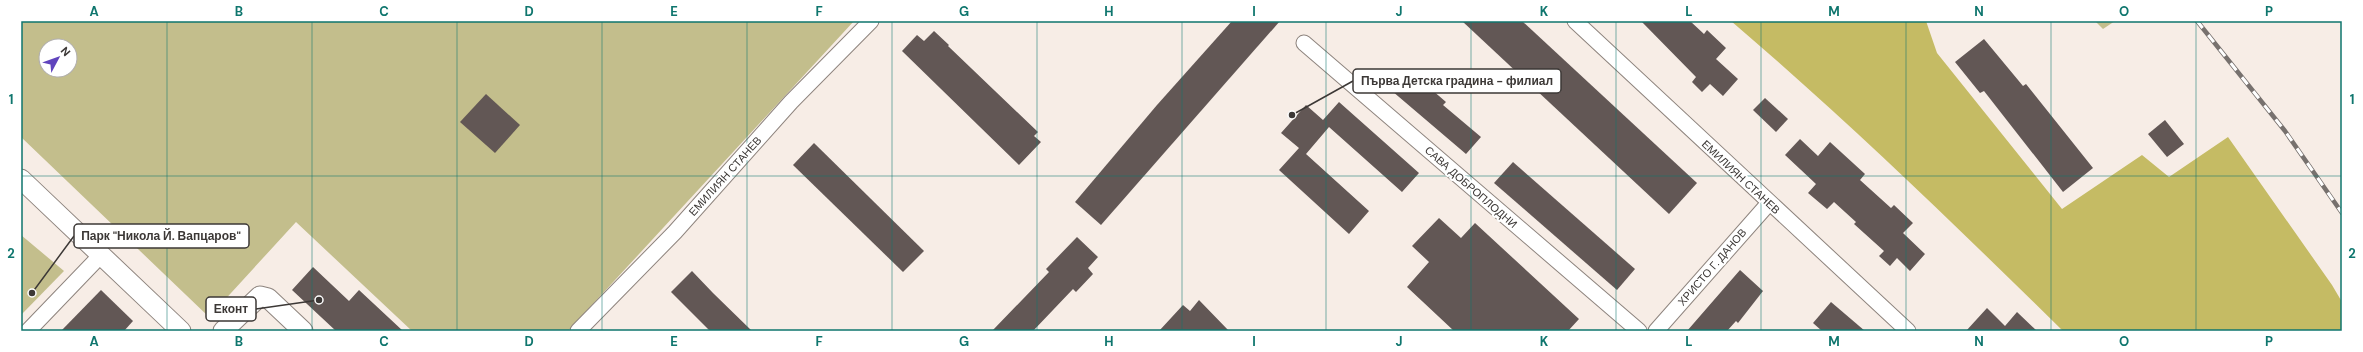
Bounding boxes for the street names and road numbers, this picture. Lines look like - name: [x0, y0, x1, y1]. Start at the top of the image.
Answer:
- street label: ЕМИЛИЯН СТАНЕВ: [686, 133, 764, 219]
- street label: ЕМИЛИЯН СТАНЕВ: [1699, 137, 1783, 217]
- street label: САВА ДОБРОПЛОДНИ: [1422, 143, 1520, 231]
- street label: ХРИСТО Г. ДАНОВ: [1675, 226, 1749, 308]

